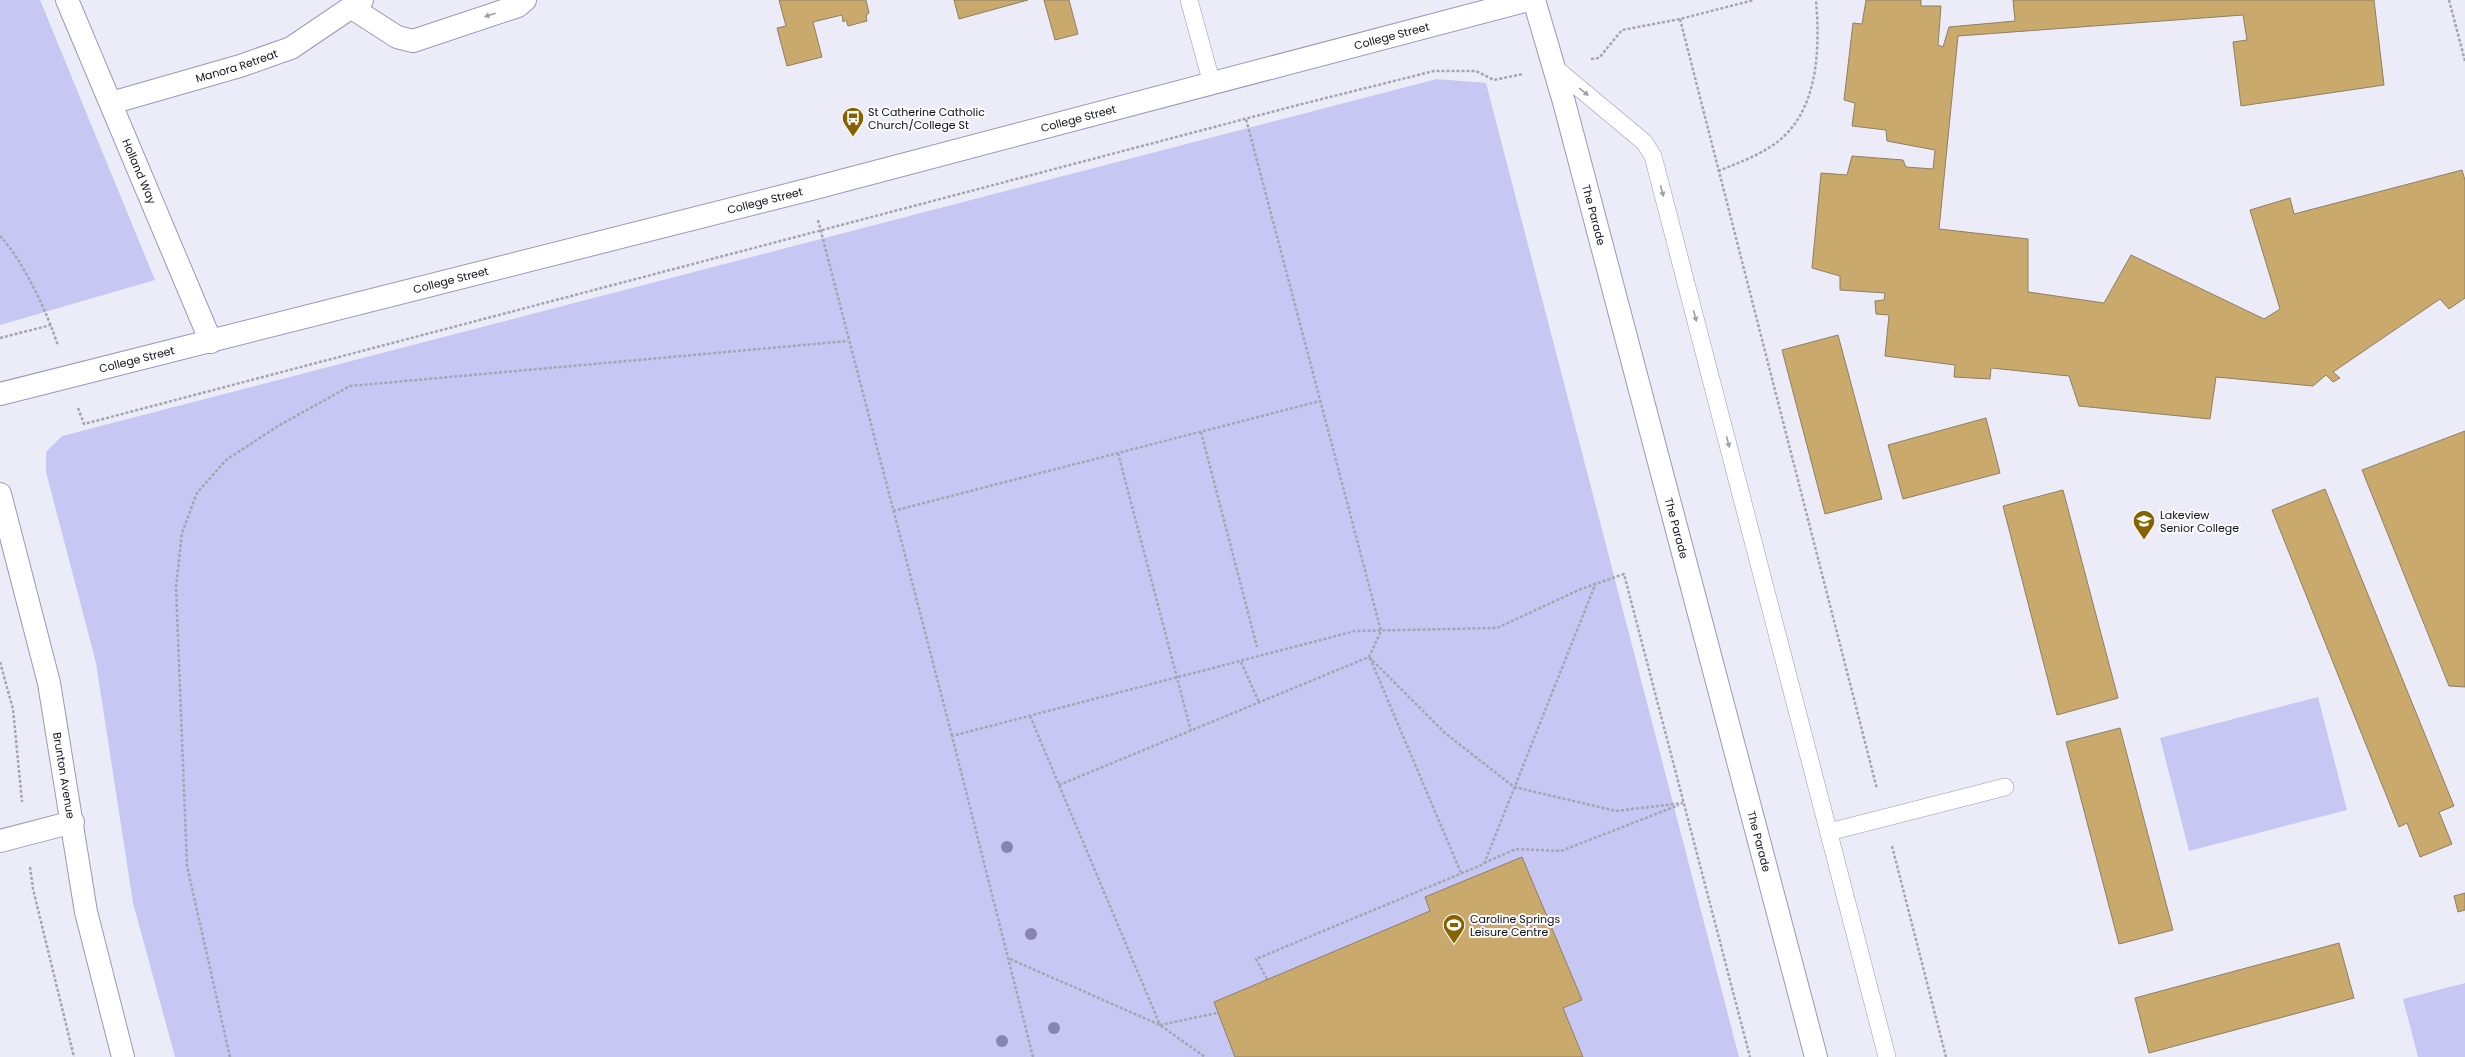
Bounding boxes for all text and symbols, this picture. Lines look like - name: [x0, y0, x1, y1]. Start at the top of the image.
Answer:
- one-way arrow: [483, 12, 495, 18]
- street label: College Street: [1352, 18, 1431, 54]
- street label: Manora Retreat: [194, 45, 280, 86]
- one-way arrow: [1579, 88, 1590, 97]
- street label: College Street: [1039, 101, 1118, 136]
- place label: St Catherine Catholic Church/College St: [868, 104, 985, 133]
- bus stop icon: St Catherine Catholic Church/College St: [840, 105, 866, 138]
- street label: Holland Way: [118, 136, 160, 207]
- street label: College Street: [726, 183, 804, 218]
- street label: The Parade: [1578, 183, 1610, 247]
- one-way arrow: [1659, 185, 1665, 197]
- street label: College Street: [411, 263, 490, 297]
- one-way arrow: [1693, 310, 1699, 322]
- street label: College Street: [97, 342, 176, 377]
- one-way arrow: [1725, 436, 1731, 448]
- street label: The Parade: [1661, 496, 1692, 560]
- place label: Lakeview Senior College: [2160, 507, 2239, 536]
- school or university icon: Lakeview Senior College: [2131, 508, 2157, 541]
- street label: Brunton Avenue: [49, 731, 79, 820]
- street label: The Parade: [1743, 809, 1775, 874]
- place label: Caroline Springs Leisure Centre: [1470, 911, 1560, 940]
- sports icon: Caroline Springs Leisure Centre: [1441, 912, 1467, 945]

